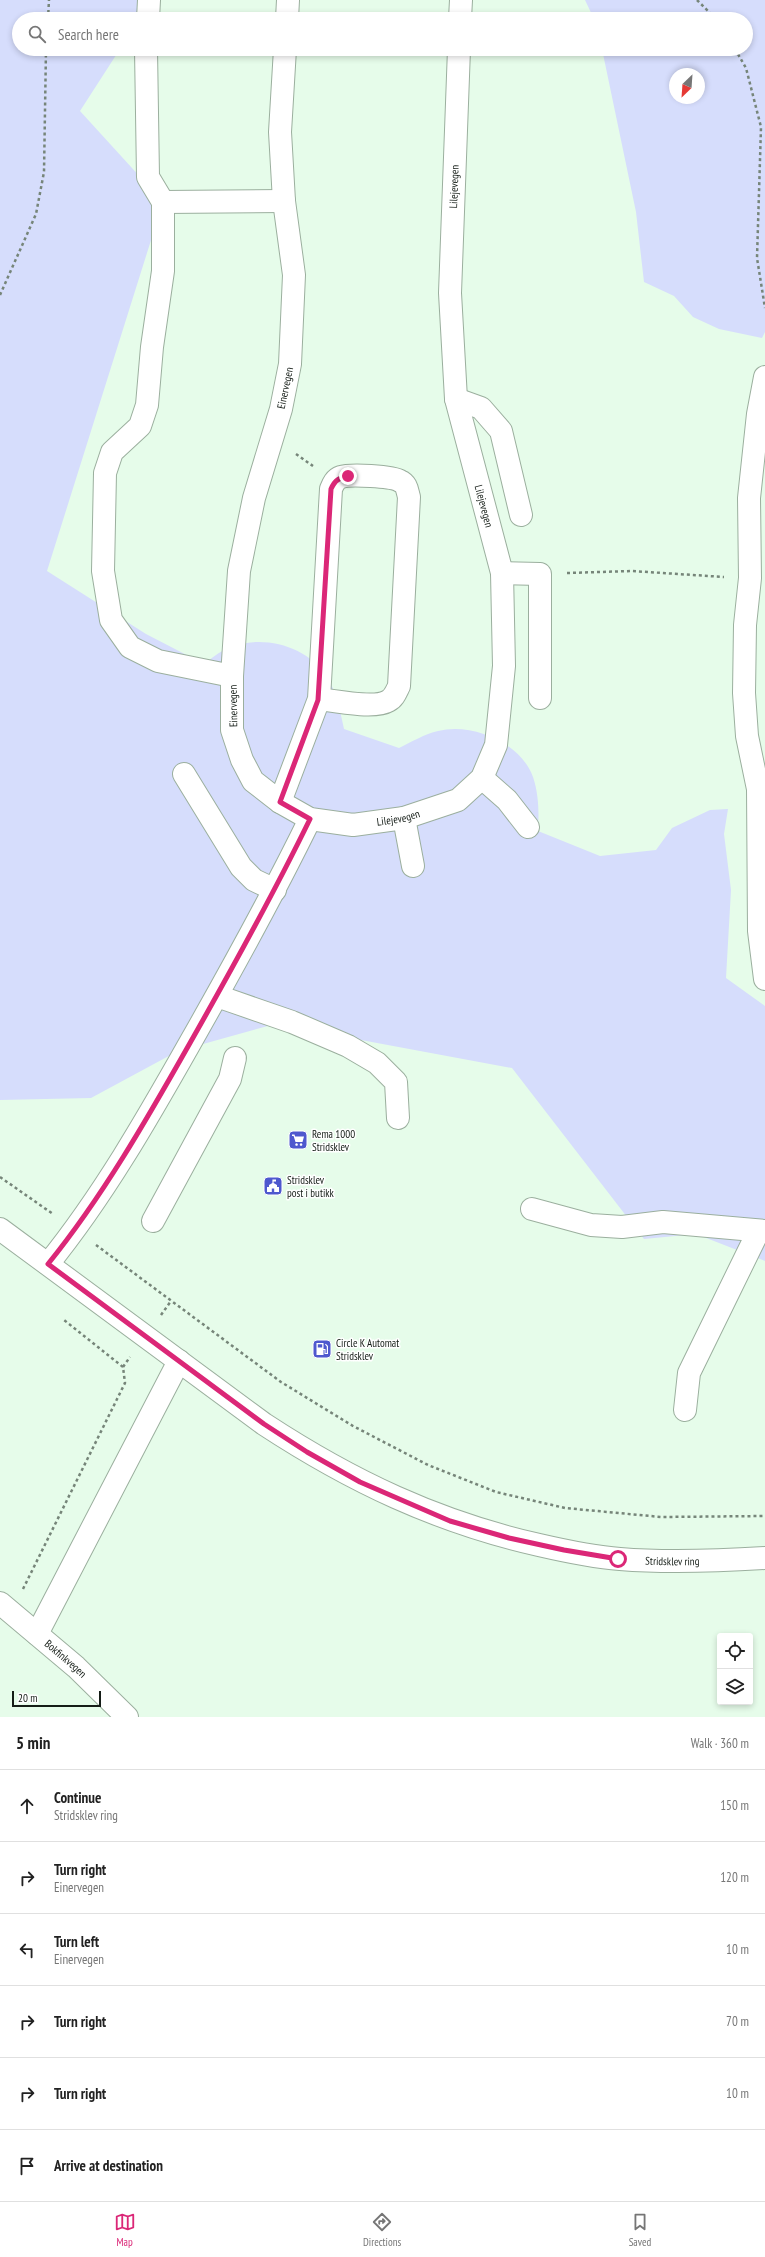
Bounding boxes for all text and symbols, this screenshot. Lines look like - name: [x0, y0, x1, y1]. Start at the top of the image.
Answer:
- search box: [12, 12, 753, 56]
- icon: search: [26, 23, 48, 45]
- text: Search here: [58, 25, 119, 44]
- north arrow: [669, 68, 705, 104]
- street label: Lilejevegen: [446, 164, 462, 209]
- street label: Einervegen: [274, 366, 296, 410]
- route end: [339, 467, 357, 485]
- street label: Lilejevegen: [472, 483, 496, 529]
- street label: Einervegen: [226, 685, 240, 727]
- street label: Lilejevegen: [376, 806, 422, 829]
- place label: Rema 1000 Stridsklev: [312, 1127, 355, 1154]
- supermarket icon: Rema 1000 Stridsklev: [287, 1129, 309, 1151]
- place label: Stridsklev post i butikk: [287, 1173, 335, 1200]
- public building icon: Stridsklev post i butikk: [262, 1175, 284, 1197]
- place label: Circle K Automat Stridsklev: [336, 1336, 399, 1363]
- fuel station icon: Circle K Automat Stridsklev: [311, 1338, 333, 1360]
- route start: [609, 1550, 627, 1568]
- street label: Stridsklev ring: [645, 1554, 700, 1568]
- map controls: [717, 1633, 753, 1705]
- button: locate: [717, 1633, 753, 1669]
- street label: Bokfinkvegen: [42, 1637, 90, 1681]
- button: layers: [717, 1669, 753, 1705]
- scale bar: [12, 1689, 101, 1708]
- text: 20 m: [18, 1691, 37, 1705]
- text: 5 min: [16, 1732, 50, 1754]
- text: Walk · 360 m: [691, 1735, 749, 1752]
- text: Continue: [54, 1788, 101, 1807]
- icon: ahead: [16, 1795, 38, 1817]
- text: 150 m: [720, 1797, 749, 1814]
- text: Stridsklev ring: [54, 1807, 118, 1824]
- text: Turn right: [54, 1860, 106, 1879]
- icon: right: [16, 1867, 38, 1889]
- text: 120 m: [720, 1869, 749, 1886]
- text: Einervegen: [54, 1879, 104, 1896]
- text: Turn left: [54, 1932, 99, 1951]
- icon: left: [16, 1939, 38, 1961]
- text: 10 m: [726, 1941, 749, 1958]
- text: Einervegen: [54, 1951, 104, 1968]
- icon: right: [16, 2011, 38, 2033]
- text: Turn right: [54, 2012, 106, 2031]
- text: 70 m: [726, 2013, 749, 2030]
- icon: right: [16, 2083, 38, 2105]
- text: Turn right: [54, 2084, 106, 2103]
- text: 10 m: [726, 2085, 749, 2102]
- icon: arrive: [16, 2155, 38, 2177]
- text: Arrive at destination: [54, 2156, 163, 2175]
- tab: Map: [114, 2211, 136, 2249]
- tab: Directions: [363, 2211, 401, 2249]
- tab: Saved: [629, 2211, 651, 2249]

